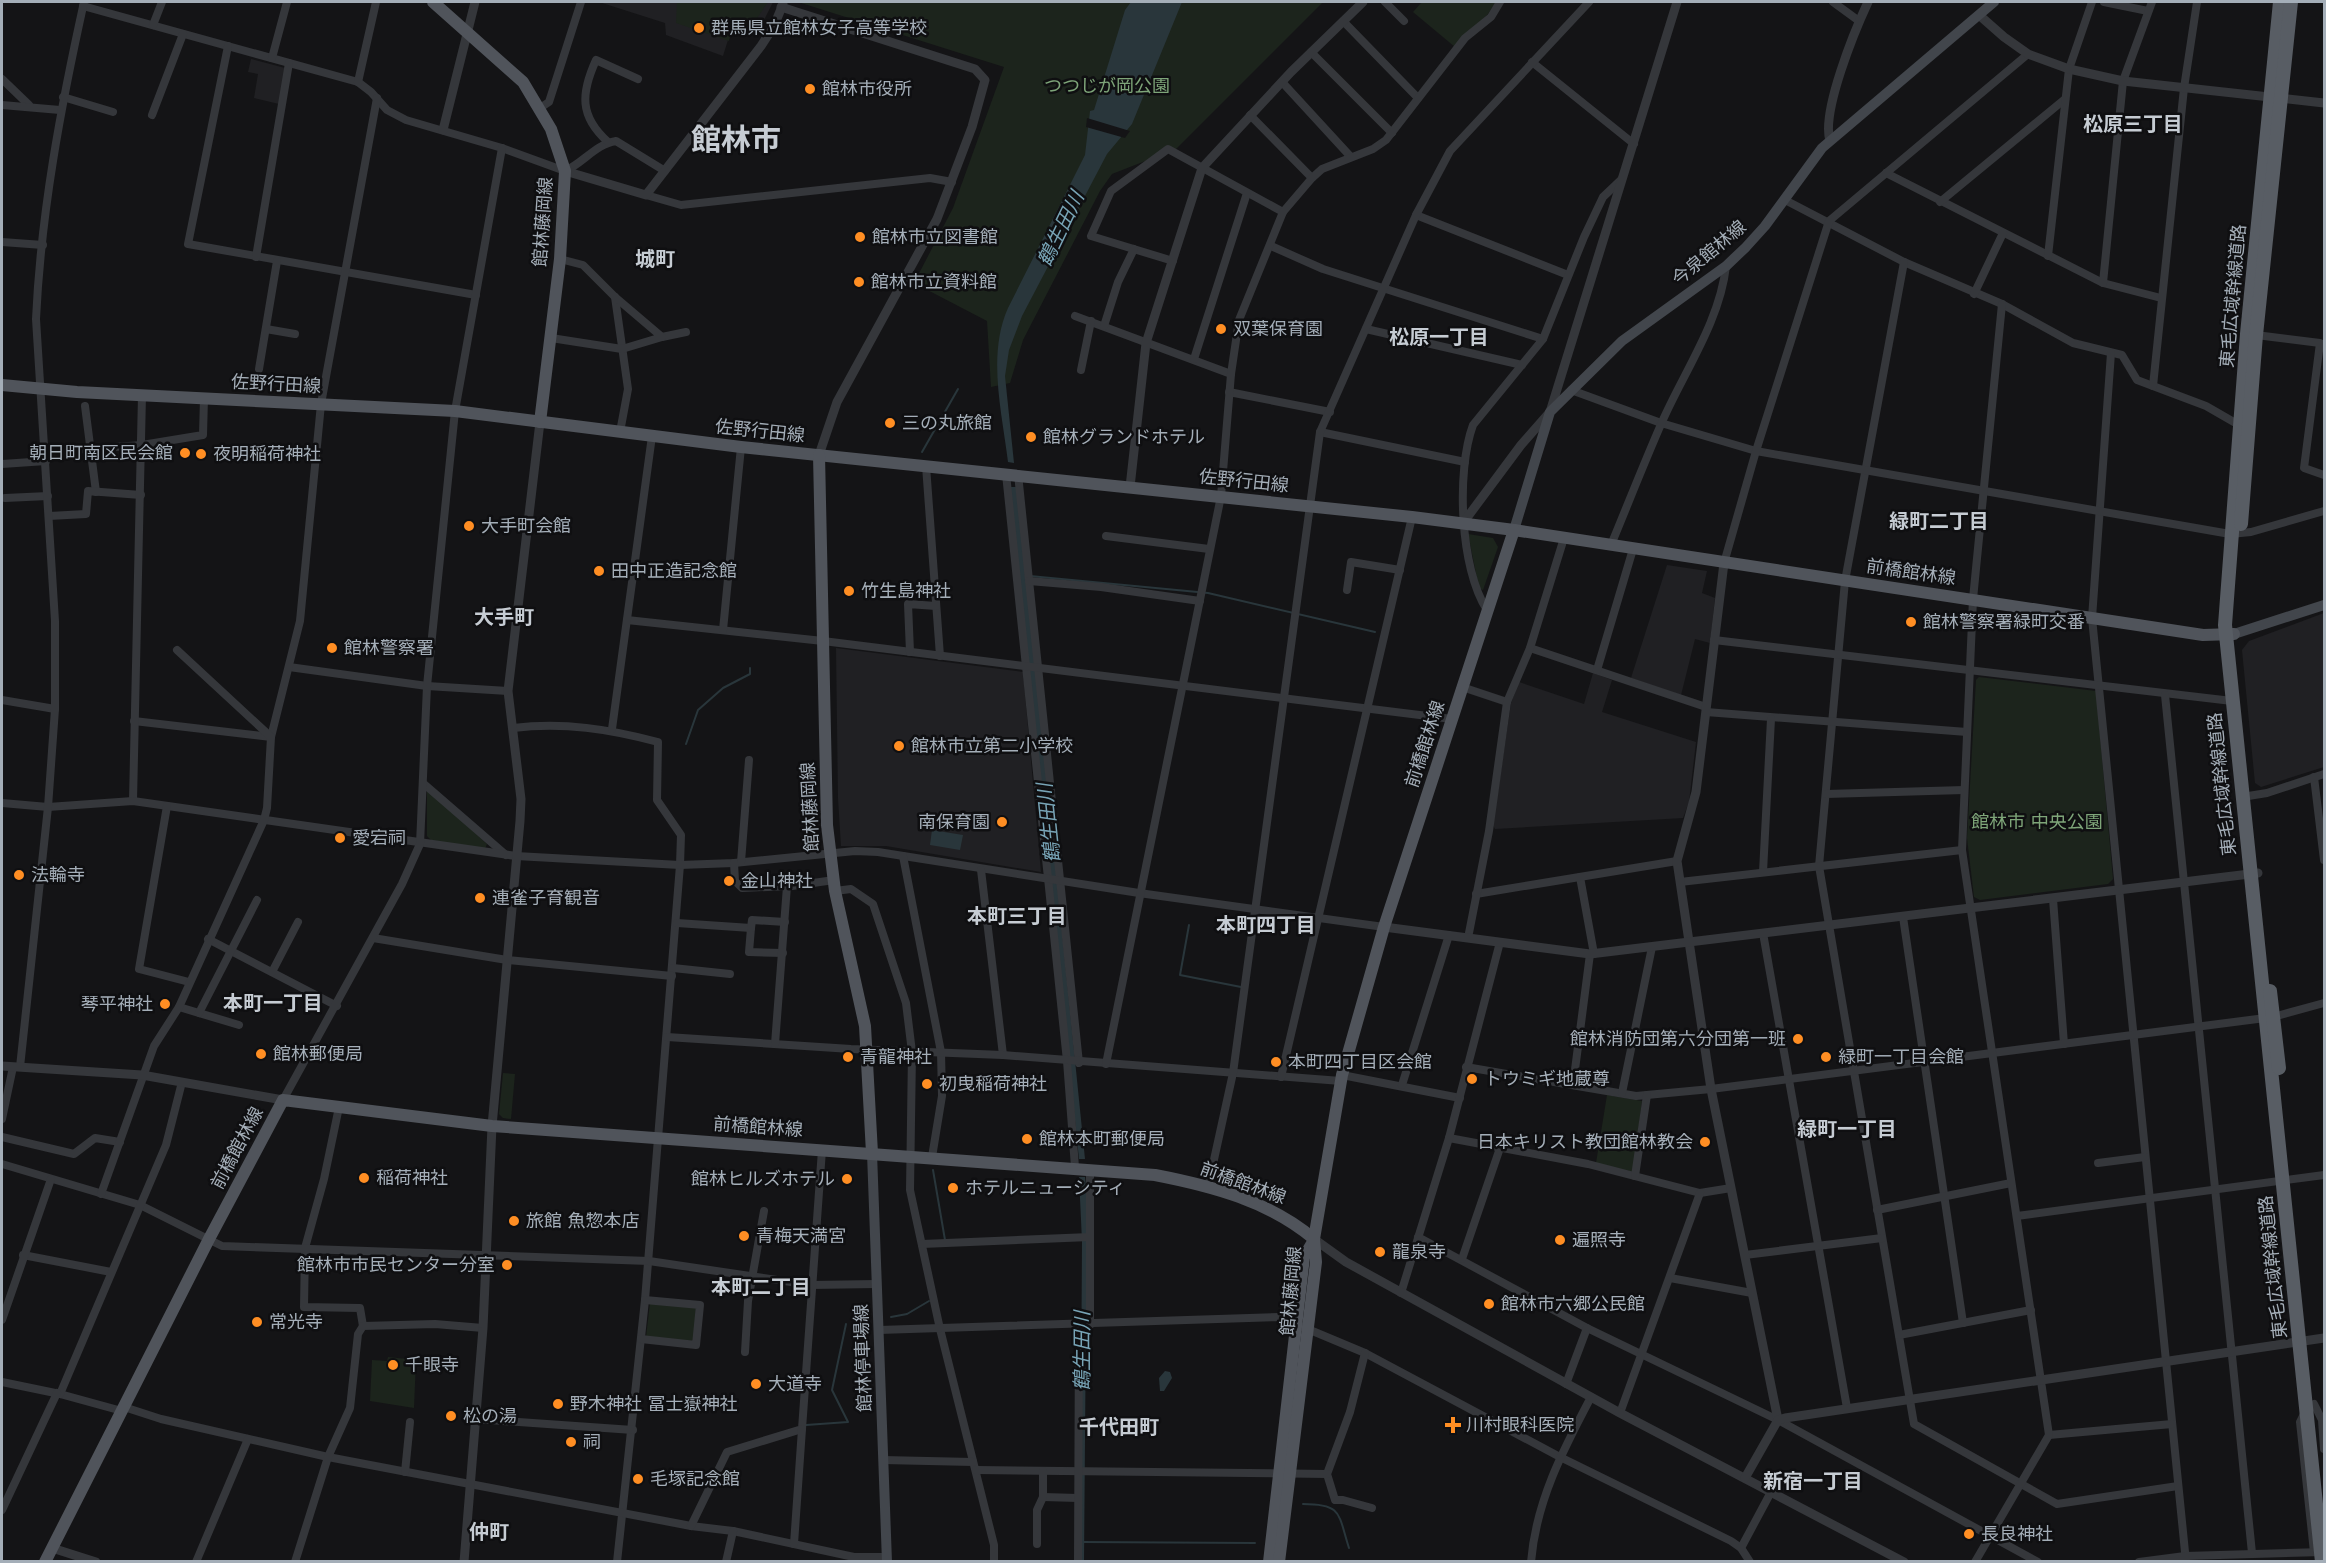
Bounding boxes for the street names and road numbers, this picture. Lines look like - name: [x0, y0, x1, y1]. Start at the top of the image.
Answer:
- street label: 館林藤岡線: [527, 176, 559, 268]
- street label: 今泉館林線: [1666, 214, 1752, 292]
- street label: 東毛広域幹線道路: [2214, 223, 2252, 369]
- street label: 佐野行田線: [230, 369, 322, 399]
- street label: 佐野行田線: [714, 413, 806, 449]
- street label: 佐野行田線: [1198, 463, 1290, 499]
- street label: 前橋館林線: [1865, 553, 1957, 591]
- street label: 前橋館林線: [1399, 697, 1451, 791]
- street label: 東毛広域幹線道路: [2202, 711, 2242, 857]
- street label: 館林藤岡線: [795, 761, 825, 853]
- street label: 前橋館林線: [204, 1102, 270, 1194]
- street label: 前橋館林線: [712, 1111, 804, 1143]
- street label: 前橋館林線: [1196, 1155, 1290, 1211]
- street label: 東毛広域幹線道路: [2253, 1194, 2293, 1340]
- street label: 館林藤岡線: [1274, 1245, 1308, 1337]
- street label: 館林停車場線: [848, 1304, 878, 1412]

